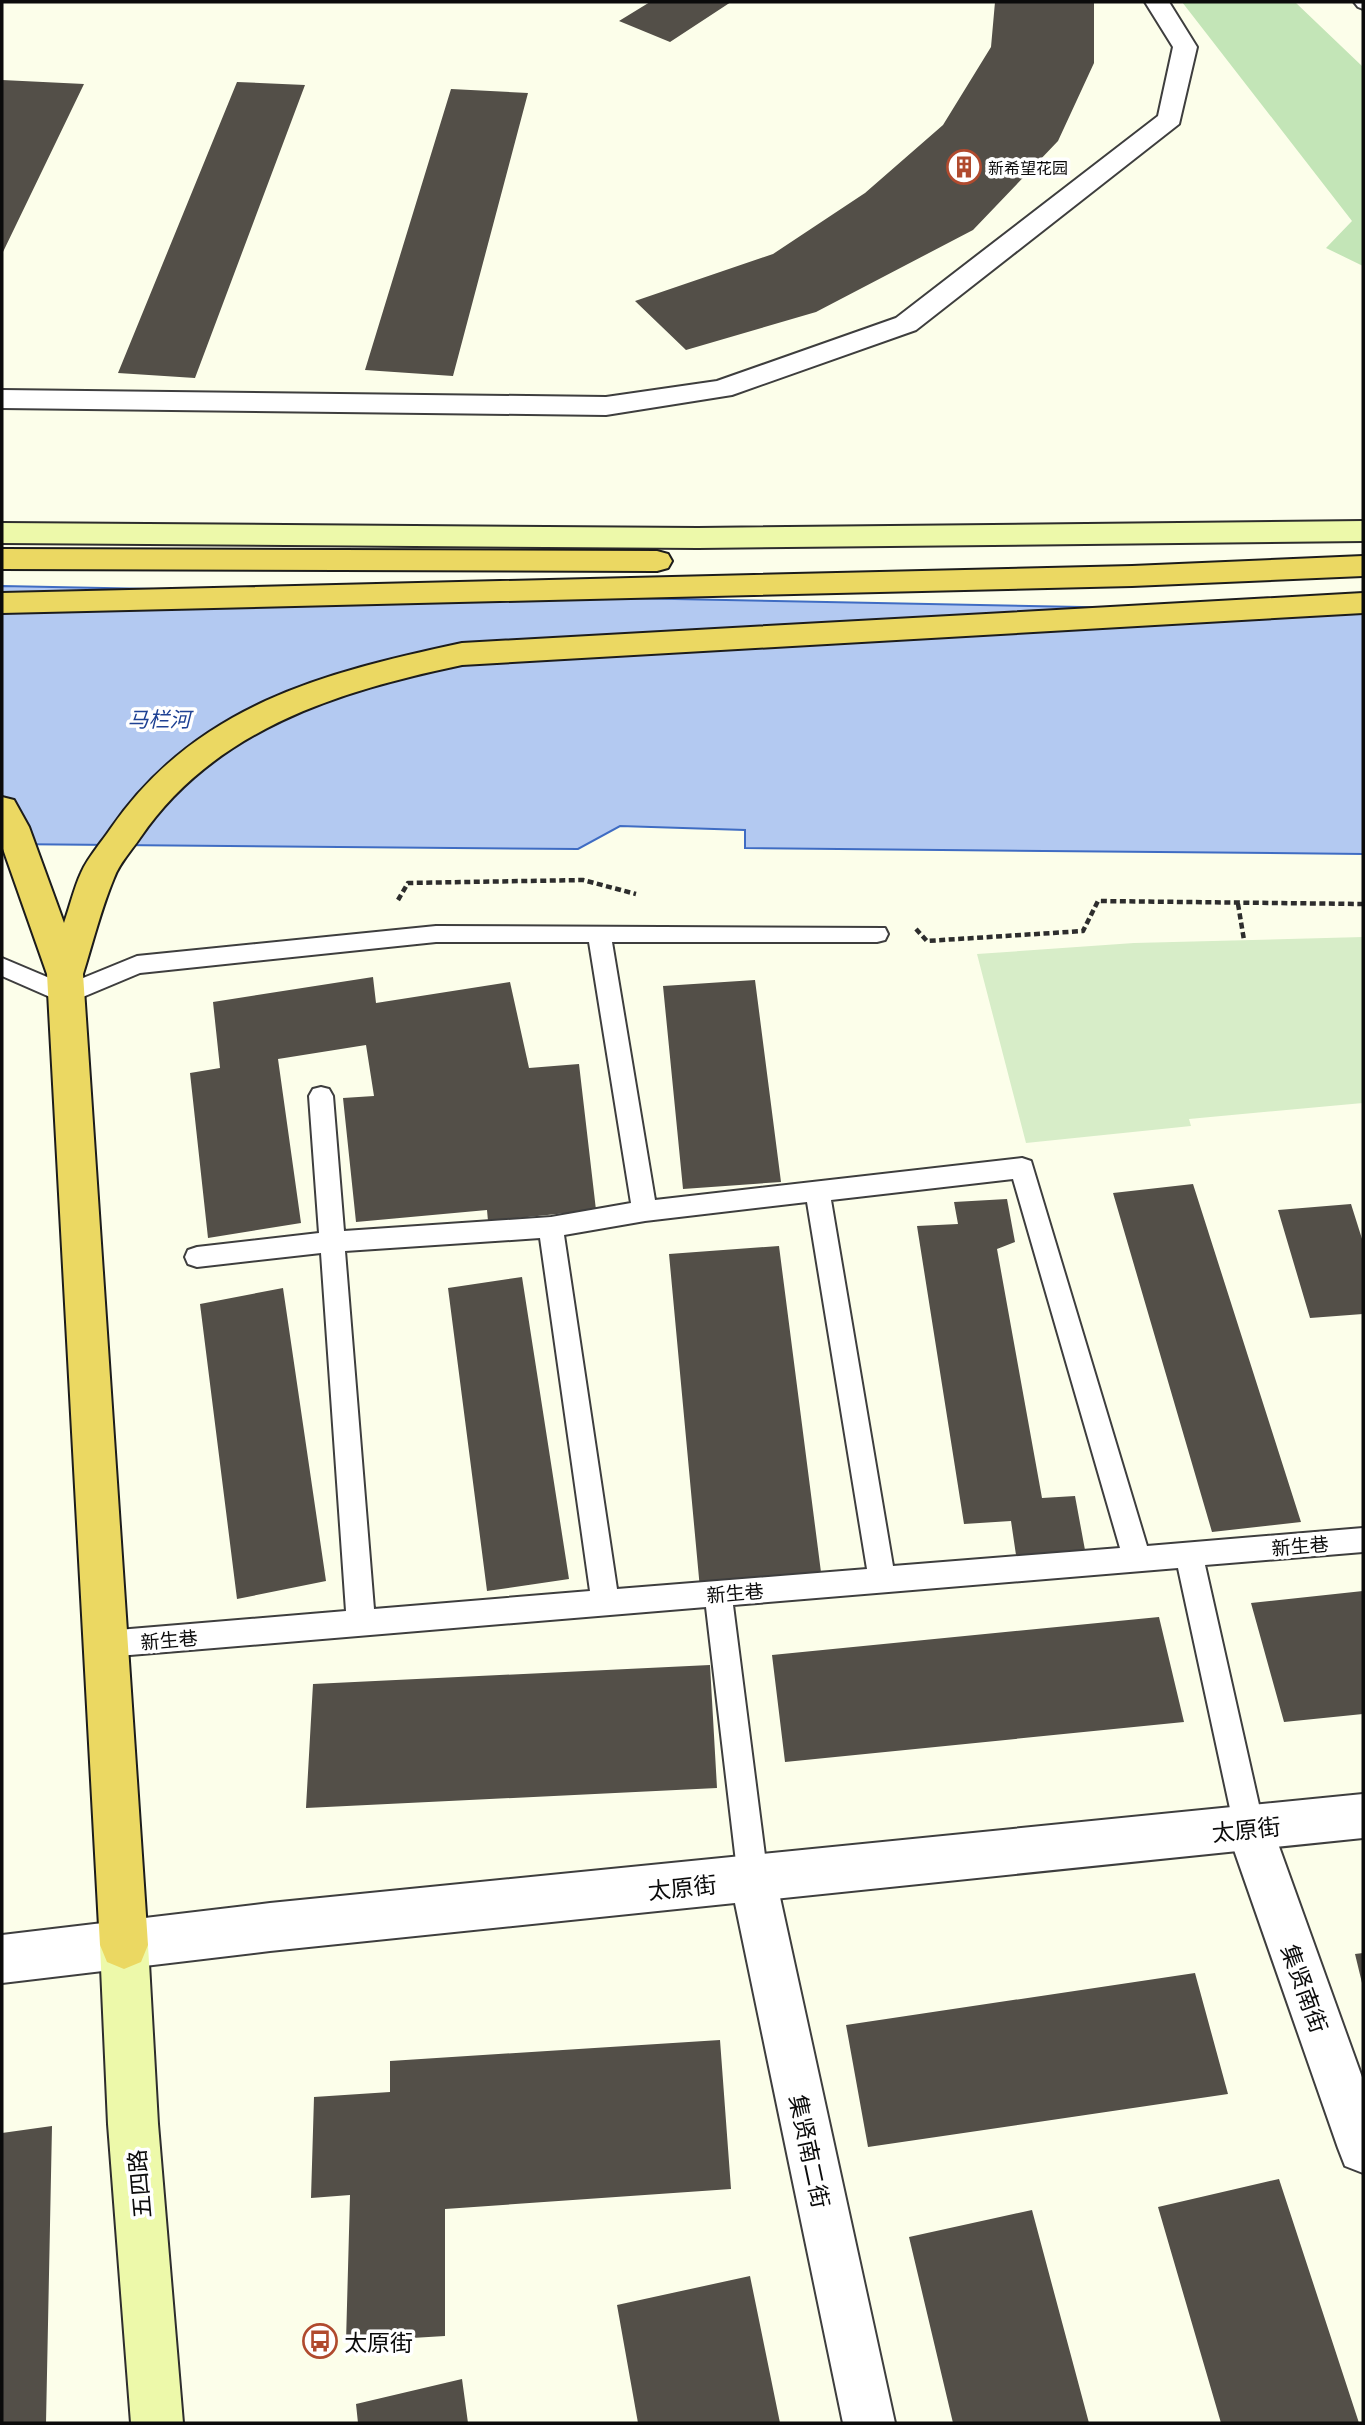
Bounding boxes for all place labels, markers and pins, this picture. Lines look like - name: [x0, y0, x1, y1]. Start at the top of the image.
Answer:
- building icon: 新希望花园: [945, 148, 983, 186]
- place label: 新希望花园: [988, 155, 1068, 179]
- bus stop icon: 太原街: [301, 2322, 339, 2360]
- place label: 太原街: [344, 2324, 413, 2358]

